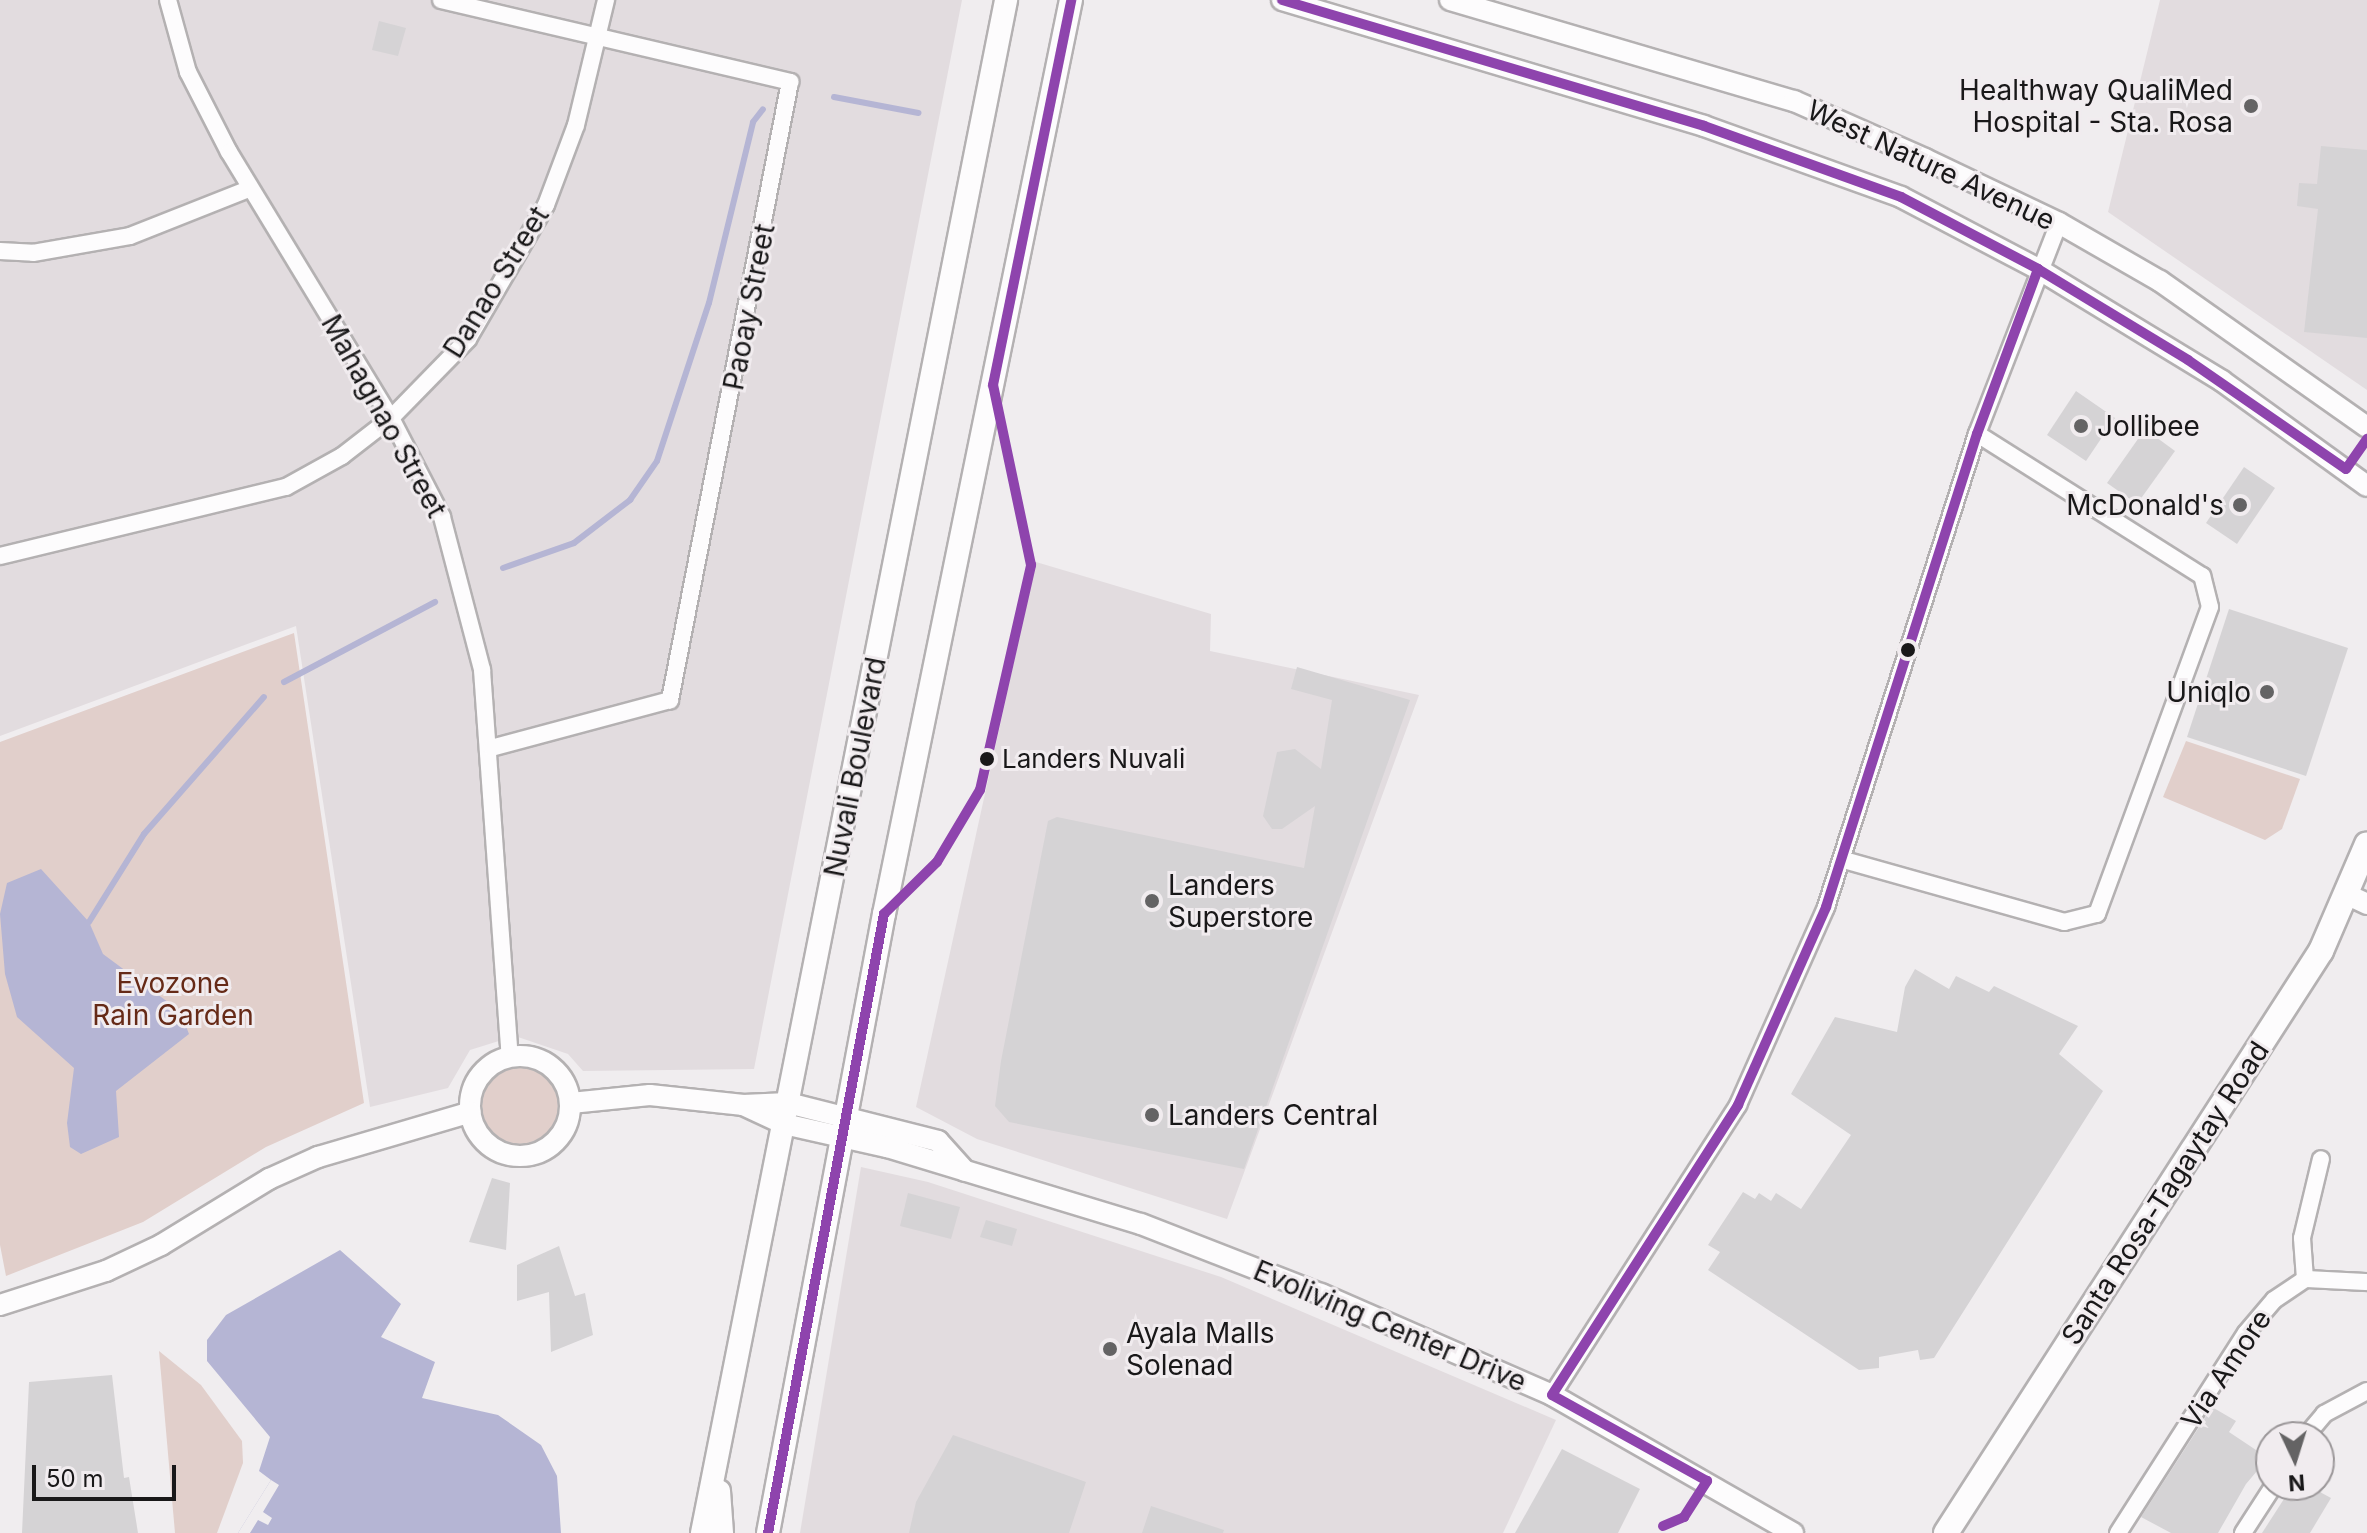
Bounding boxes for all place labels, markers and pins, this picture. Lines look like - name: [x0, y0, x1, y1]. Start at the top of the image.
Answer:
- place label: Healthway QualiMed Hospital - Sta. Rosa: [1959, 73, 2233, 139]
- marker: Healthway QualiMed Hospital - Sta. Rosa: [2240, 95, 2262, 117]
- place label: Jollibee: [2097, 409, 2200, 443]
- marker: Jollibee: [2072, 417, 2090, 435]
- place label: McDonald's: [2066, 488, 2224, 522]
- marker: McDonald's: [2231, 496, 2249, 514]
- unlabelled marker: [1900, 642, 1916, 658]
- place label: Uniqlo: [2166, 675, 2251, 709]
- marker: Uniqlo: [2258, 683, 2276, 701]
- place label: Landers Nuvali: [1002, 743, 1185, 775]
- marker: Landers Nuvali: [979, 751, 995, 767]
- place label: Landers Superstore: [1168, 868, 1313, 934]
- marker: Landers Superstore: [1143, 892, 1161, 910]
- place label: Landers Central: [1168, 1098, 1378, 1132]
- marker: Landers Central: [1143, 1106, 1161, 1124]
- place label: Ayala Malls Solenad: [1126, 1316, 1274, 1382]
- marker: Ayala Malls Solenad: [1101, 1340, 1119, 1358]

